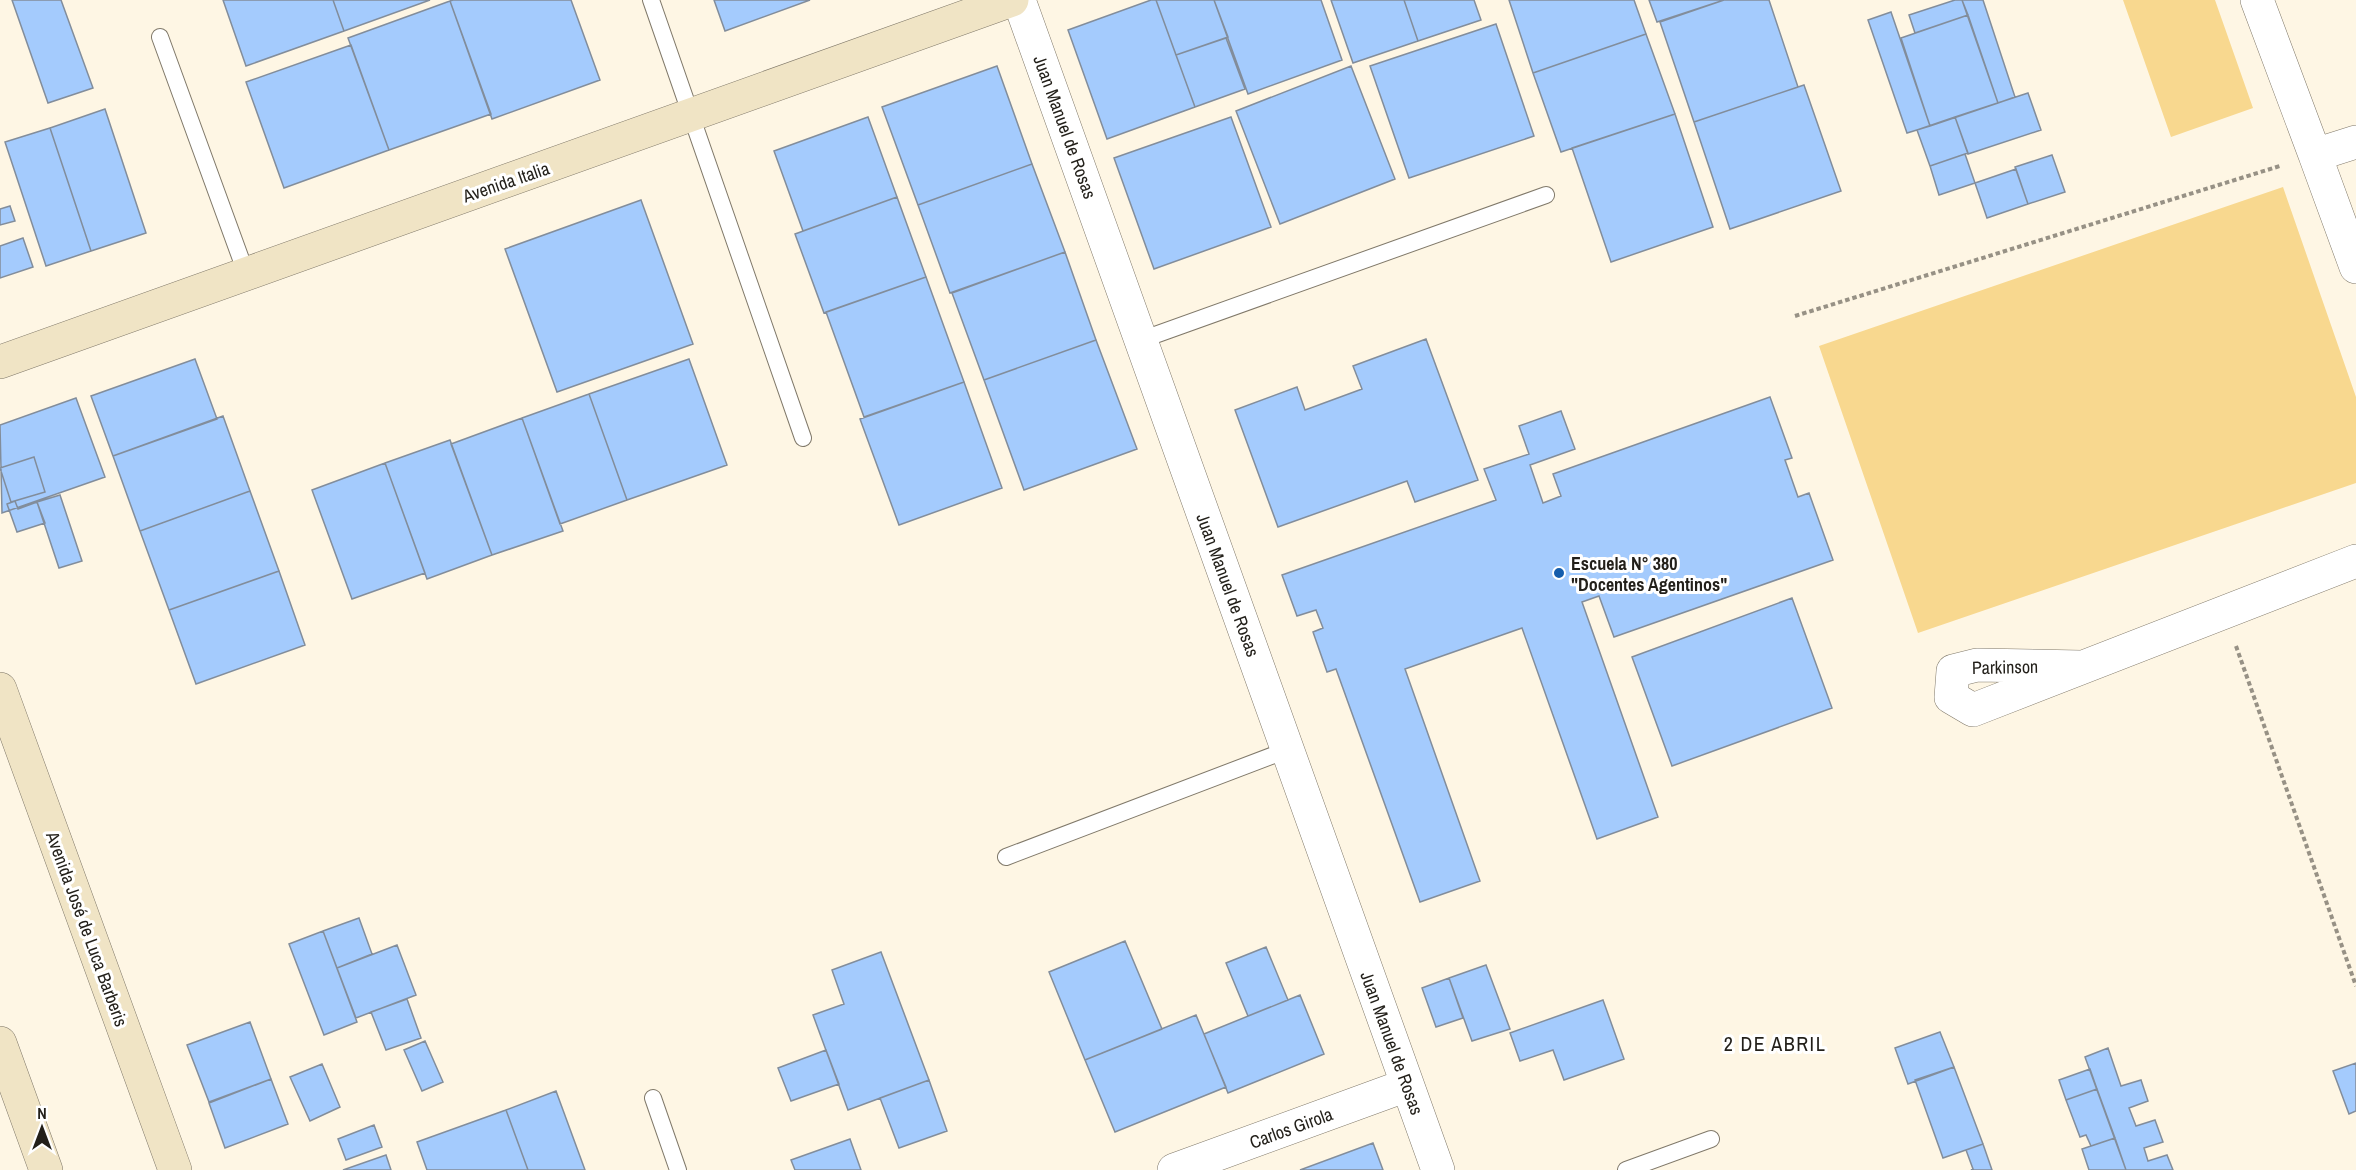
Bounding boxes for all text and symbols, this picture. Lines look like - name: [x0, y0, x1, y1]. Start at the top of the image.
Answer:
- street label: Juan Manuel de Rosas: [1027, 52, 1103, 202]
- street label: Avenida Italia: [458, 156, 553, 209]
- street label: Juan Manuel de Rosas: [1190, 510, 1266, 660]
- place label: Escuela N° 380 "Docentes Agentinos": [1571, 551, 1727, 597]
- marker: Escuela N° 380 "Docentes Agentinos": [1552, 566, 1566, 580]
- street label: Parkinson: [1972, 654, 2038, 680]
- street label: Avenida José de Luca Barberis: [40, 827, 134, 1030]
- street label: Juan Manuel de Rosas: [1354, 968, 1430, 1118]
- district label: 2 DE ABRIL: [1724, 1030, 1826, 1057]
- north arrow: [12, 1098, 72, 1158]
- street label: Carlos Girola: [1246, 1101, 1336, 1155]
- text: N: [37, 1102, 47, 1124]

